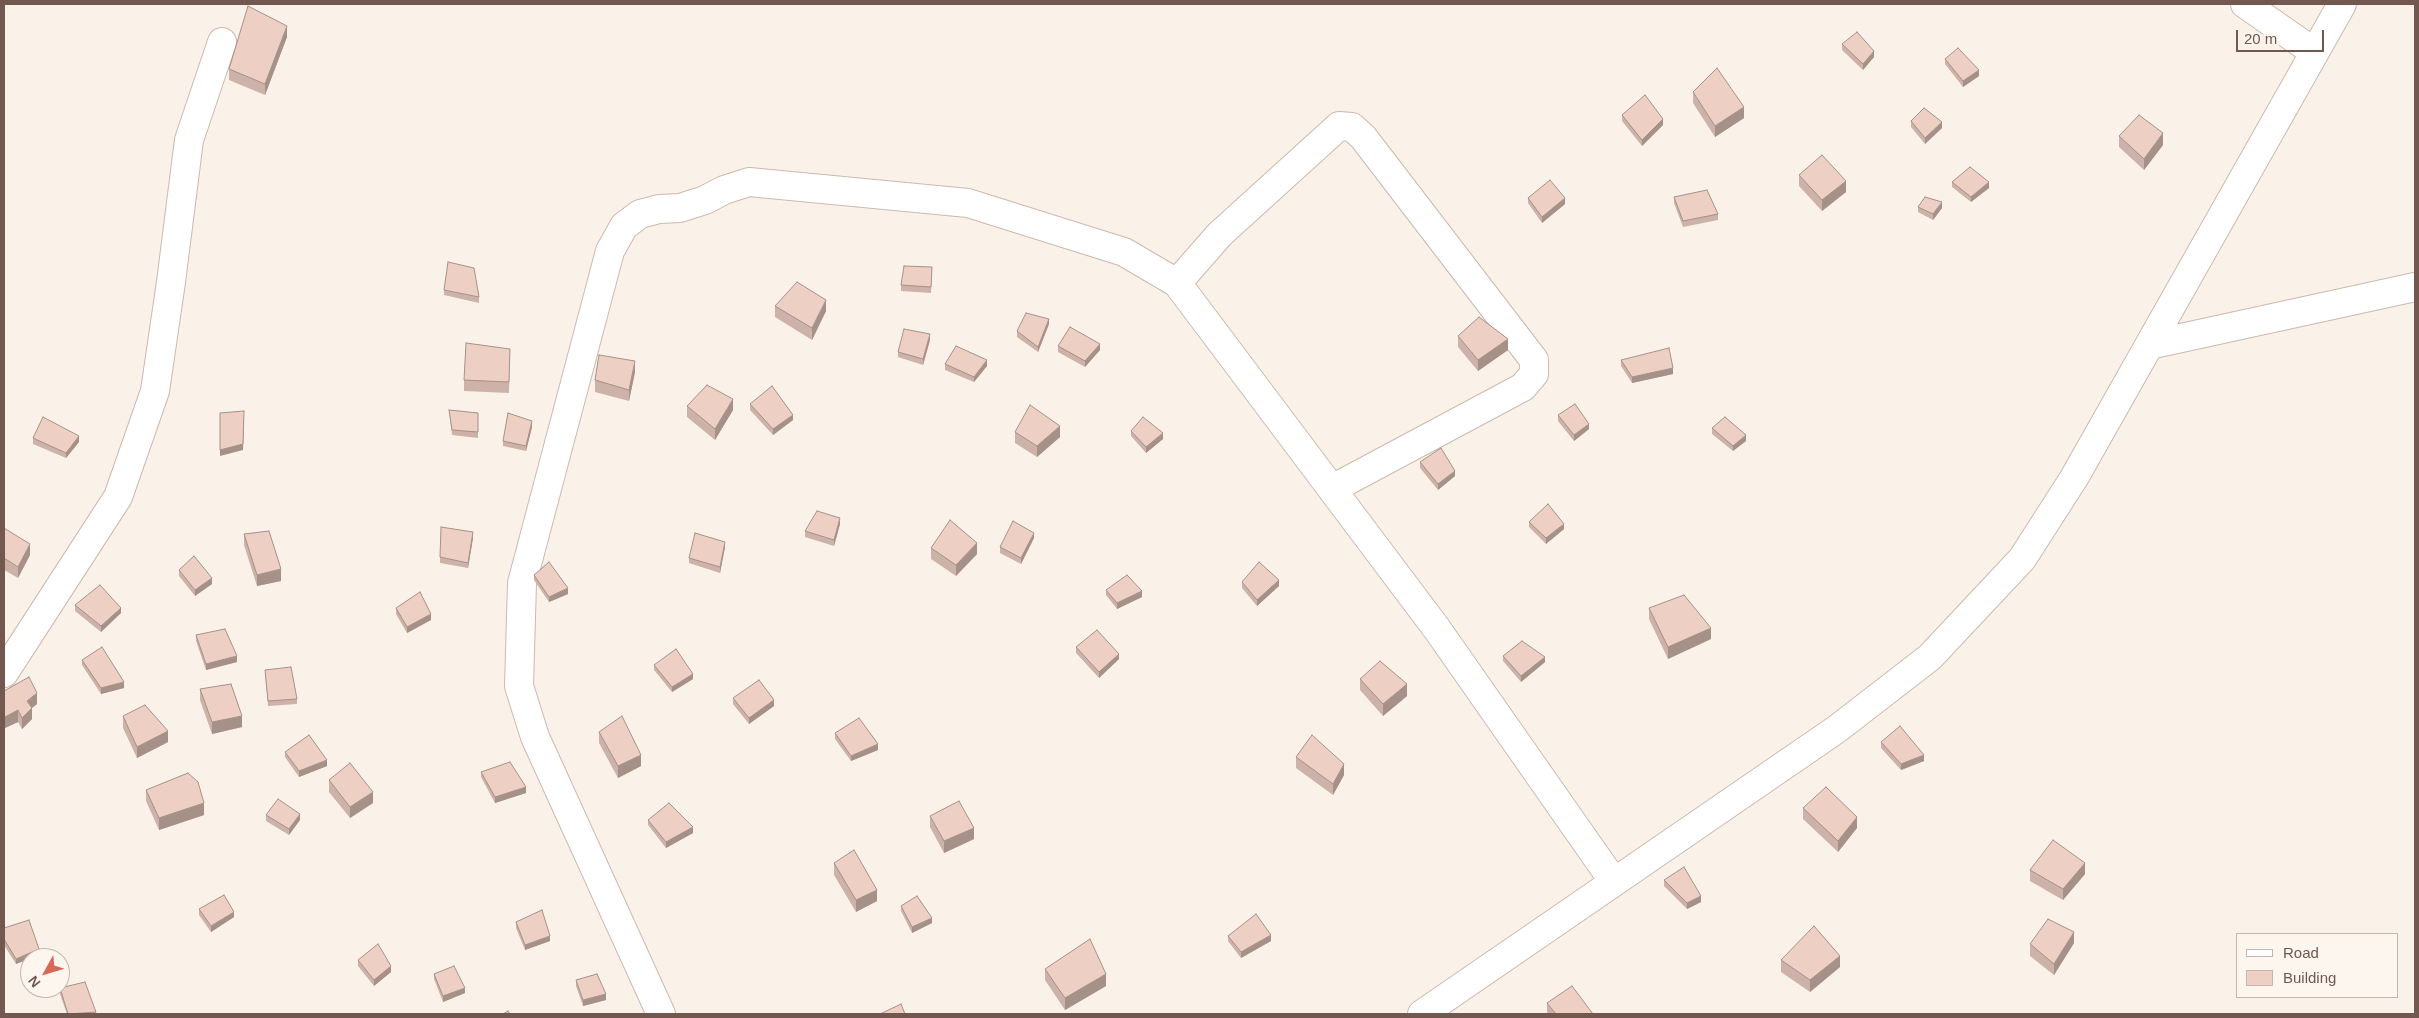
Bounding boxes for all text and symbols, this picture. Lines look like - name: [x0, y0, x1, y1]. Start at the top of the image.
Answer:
- scale bar: [2239, 20, 2326, 52]
- text: 20 m: [2244, 30, 2277, 47]
- legend: [2236, 933, 2399, 998]
- text: Road: [2283, 944, 2319, 961]
- north arrow: [20, 948, 70, 998]
- text: Building: [2283, 969, 2336, 986]
- text: N: [25, 973, 44, 991]

